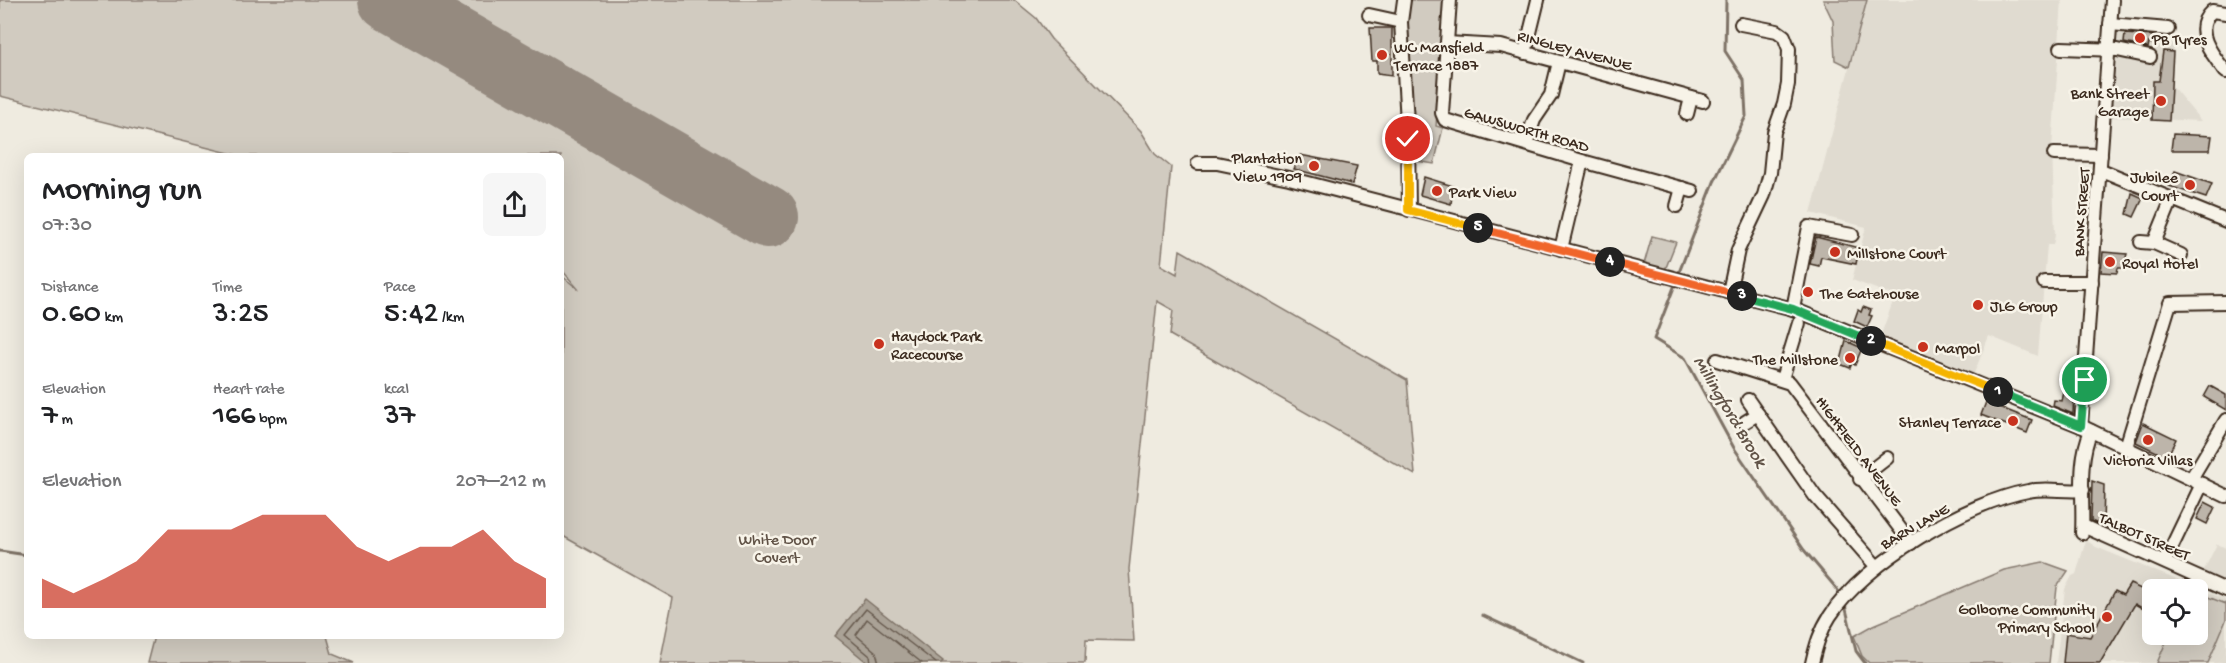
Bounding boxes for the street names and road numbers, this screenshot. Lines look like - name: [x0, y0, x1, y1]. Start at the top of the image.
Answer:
- street label: RINGLEY AVENUE: [1515, 28, 1634, 77]
- street label: GAWSWORTH ROAD: [1461, 104, 1591, 158]
- street label: BANK STREET: [2071, 166, 2096, 258]
- street label: HIGHFIELD AVENUE: [1810, 394, 1905, 511]
- street label: BARN LANE: [1877, 500, 1954, 556]
- street label: TALBOT STREET: [2094, 509, 2193, 567]

